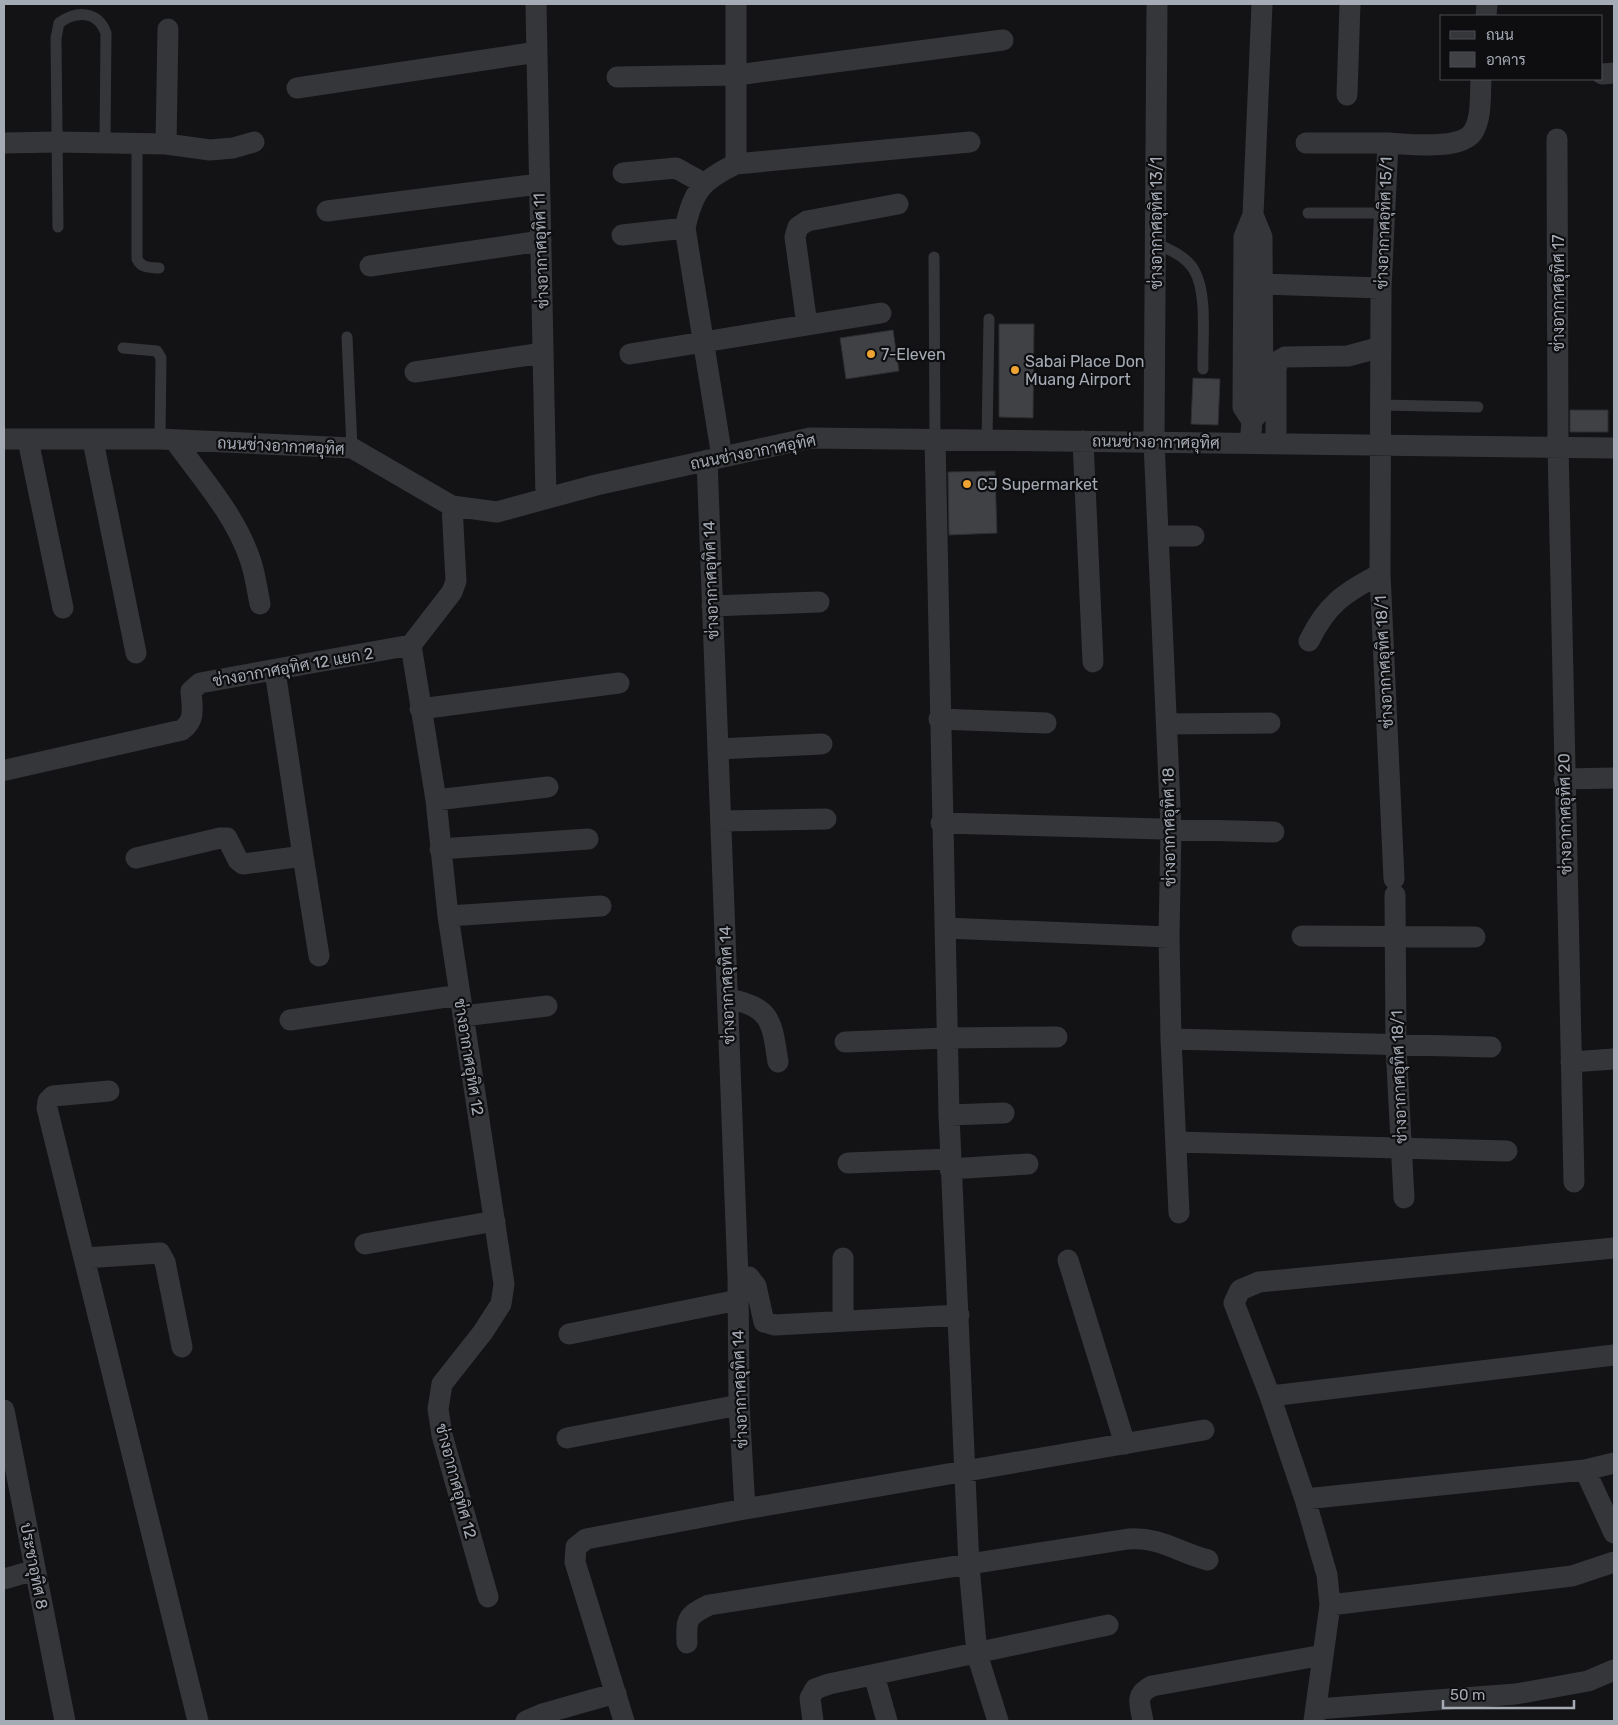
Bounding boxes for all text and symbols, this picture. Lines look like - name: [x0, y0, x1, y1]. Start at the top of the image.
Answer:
- legend: [1440, 15, 1603, 80]
- text: ถนน: [1486, 26, 1514, 44]
- text: อาคาร: [1486, 51, 1526, 69]
- street label: ช่างอากาศอุทิศ 15/1: [1371, 156, 1398, 290]
- street label: ช่างอากาศอุทิศ 13/1: [1146, 157, 1168, 289]
- street label: ช่างอากาศอุทิศ 11: [528, 193, 555, 309]
- street label: ช่างอากาศอุทิศ 17: [1548, 235, 1570, 352]
- place label: 7-Eleven: [881, 345, 946, 364]
- marker: 7-Eleven: [865, 348, 877, 360]
- place label: Sabai Place Don Muang Airport: [1025, 352, 1145, 389]
- marker: Sabai Place Don Muang Airport: [1009, 364, 1021, 376]
- street label: ถนนช่างอากาศอุทิศ: [688, 430, 818, 475]
- street label: ถนนช่างอากาศอุทิศ: [1092, 430, 1220, 455]
- street label: ถนนช่างอากาศอุทิศ: [217, 432, 345, 461]
- place label: CJ Supermarket: [977, 475, 1098, 494]
- marker: CJ Supermarket: [961, 478, 973, 490]
- street label: ช่างอากาศอุทิศ 14: [698, 520, 725, 640]
- street label: ช่างอากาศอุทิศ 18/1: [1370, 595, 1399, 729]
- street label: ช่างอากาศอุทิศ 12 แยก 2: [211, 643, 375, 692]
- street label: ช่างอากาศอุทิศ 20: [1553, 753, 1578, 875]
- street label: ช่างอากาศอุทิศ 18: [1157, 767, 1182, 887]
- street label: ช่างอากาศอุทิศ 14: [714, 925, 741, 1045]
- street label: ช่างอากาศอุทิศ 12: [448, 997, 489, 1117]
- street label: ช่างอากาศอุทิศ 18/1: [1386, 1010, 1413, 1144]
- street label: ช่างอากาศอุทิศ 14: [727, 1329, 754, 1449]
- street label: ช่างอากาศอุทิศ 12: [430, 1421, 481, 1541]
- street label: ประชาอุทิศ 8: [14, 1521, 52, 1611]
- scale bar: [1443, 1678, 1574, 1710]
- text: 50 m: [1450, 1686, 1485, 1704]

